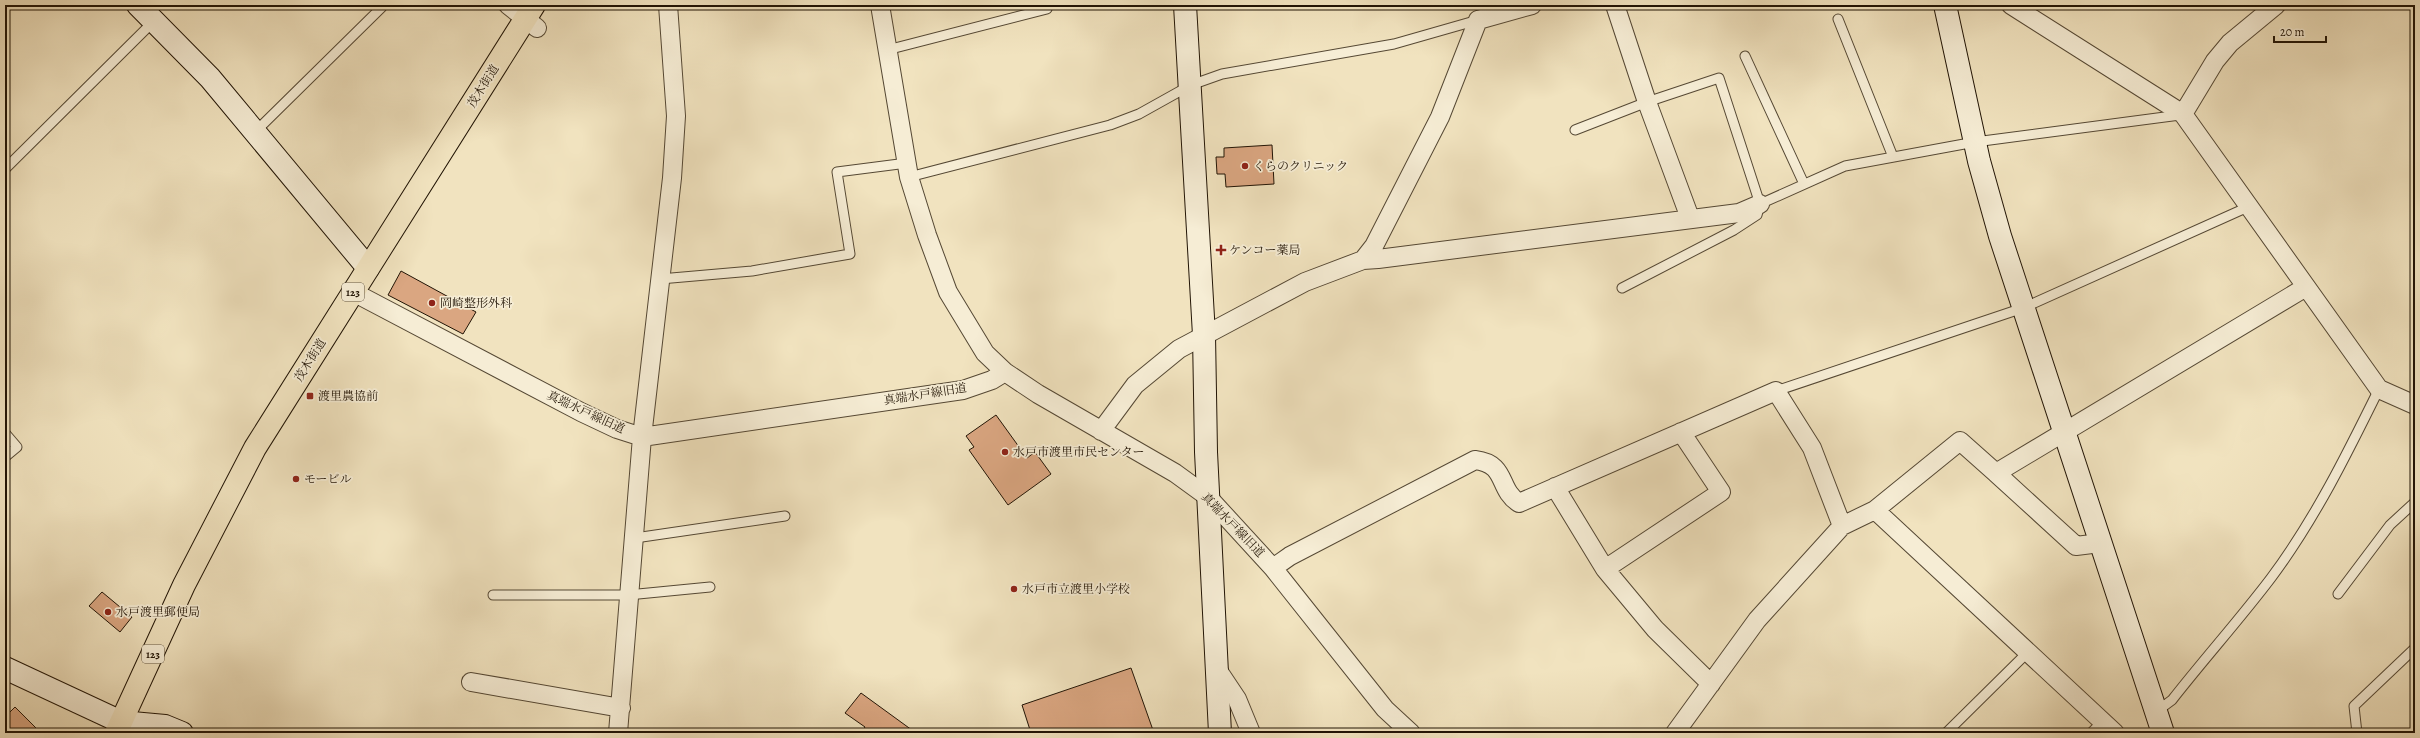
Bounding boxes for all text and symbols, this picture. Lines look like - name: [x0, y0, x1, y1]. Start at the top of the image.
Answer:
- scale bar: [2274, 18, 2326, 44]
- text: 20 m: [2280, 24, 2304, 40]
- street label: 茂木街道: [463, 61, 503, 111]
- place label: くらのクリニック: [1253, 158, 1348, 174]
- marker: くらのクリニック: [1240, 161, 1250, 171]
- place label: ケンコー薬局: [1229, 242, 1300, 258]
- marker: ケンコー薬局: [1216, 245, 1226, 255]
- road number: 123: [342, 283, 364, 301]
- place label: 岡崎整形外科: [440, 295, 512, 311]
- marker: 岡崎整形外科: [427, 298, 437, 308]
- street label: 茂木街道: [290, 335, 330, 385]
- street label: 真端水戸線旧道: [882, 380, 968, 408]
- street label: 真端水戸線旧道: [545, 387, 627, 437]
- place label: 渡里農協前: [318, 388, 378, 404]
- marker: 渡里農協前: [305, 391, 315, 401]
- place label: 水戸市渡里市民センター: [1013, 444, 1145, 460]
- marker: 水戸市渡里市民センター: [1000, 447, 1010, 457]
- place label: モービル: [304, 471, 352, 487]
- marker: モービル: [291, 474, 301, 484]
- street label: 真端水戸線旧道: [1198, 489, 1268, 561]
- place label: 水戸市立渡里小学校: [1022, 581, 1130, 597]
- marker: 水戸市立渡里小学校: [1009, 584, 1019, 594]
- place label: 水戸渡里郵便局: [116, 604, 200, 620]
- marker: 水戸渡里郵便局: [103, 607, 113, 617]
- road number: 123: [142, 645, 164, 663]

